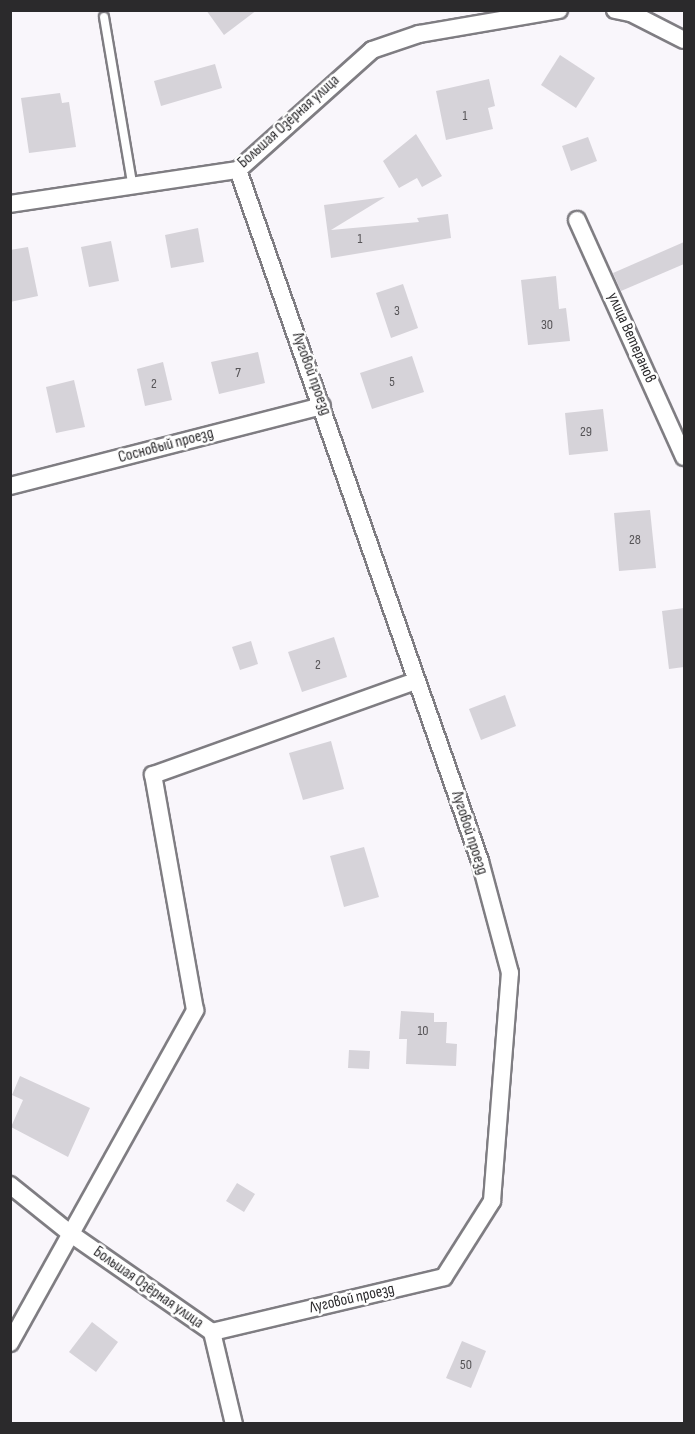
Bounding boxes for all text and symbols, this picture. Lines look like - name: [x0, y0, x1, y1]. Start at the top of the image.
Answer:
- street label: Большая Озёрная улица: [234, 71, 344, 173]
- house number: 1: [463, 108, 467, 124]
- house number: 1: [358, 231, 362, 247]
- street label: улица Ветеранов: [603, 290, 659, 386]
- house number: 3: [394, 303, 400, 319]
- house number: 30: [541, 317, 553, 333]
- street label: Луговой проезд: [287, 330, 335, 418]
- house number: 7: [235, 365, 241, 381]
- house number: 5: [389, 374, 395, 390]
- house number: 2: [151, 376, 157, 392]
- street label: Сосновый проезд: [116, 424, 216, 468]
- house number: 29: [580, 424, 592, 440]
- house number: 28: [629, 532, 641, 548]
- house number: 2: [315, 657, 321, 673]
- street label: Луговой проезд: [447, 789, 491, 877]
- house number: 10: [417, 1023, 429, 1039]
- street label: Большая Озёрная улица: [89, 1243, 207, 1333]
- street label: Луговой проезд: [308, 1280, 396, 1318]
- house number: 50: [460, 1357, 472, 1373]

